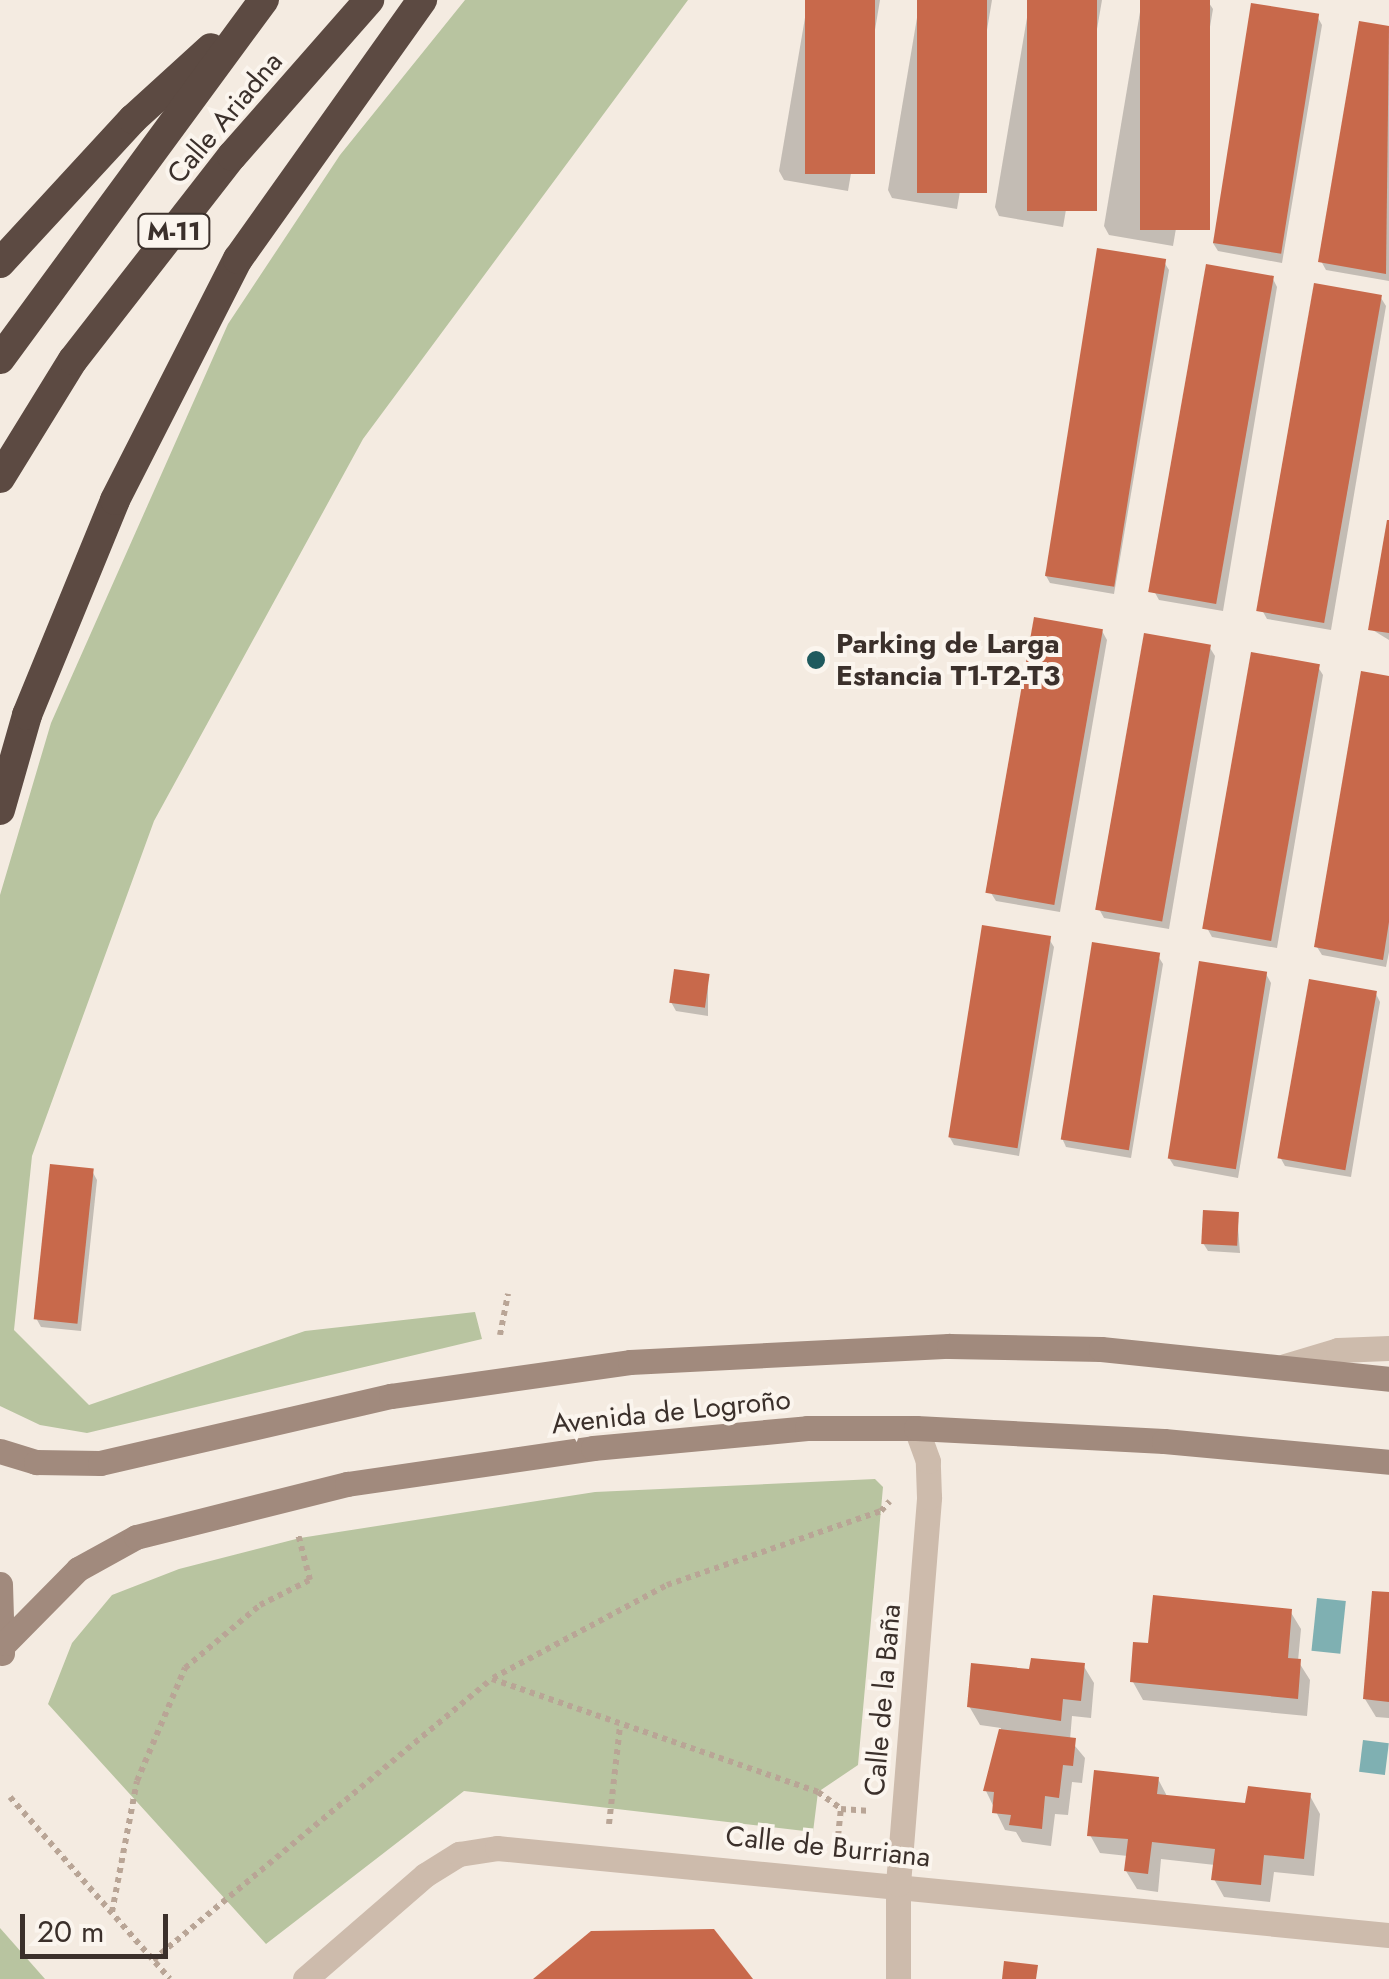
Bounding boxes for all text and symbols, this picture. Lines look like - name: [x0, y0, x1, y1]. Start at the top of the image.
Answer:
- street label: Calle Ariadna: [160, 45, 290, 191]
- road number: M-11: [136, 211, 212, 251]
- place label: Parking de Larga Estancia T1-T2-T3: [836, 627, 1060, 693]
- marker: Parking de Larga Estancia T1-T2-T3: [805, 649, 827, 671]
- street label: Avenida de Logroño: [550, 1383, 792, 1441]
- street label: Calle de la Baña: [858, 1603, 908, 1797]
- street label: Calle de Burriana: [724, 1820, 932, 1874]
- scale bar: [25, 1894, 172, 1956]
- text: 20 m: [37, 1910, 104, 1953]

